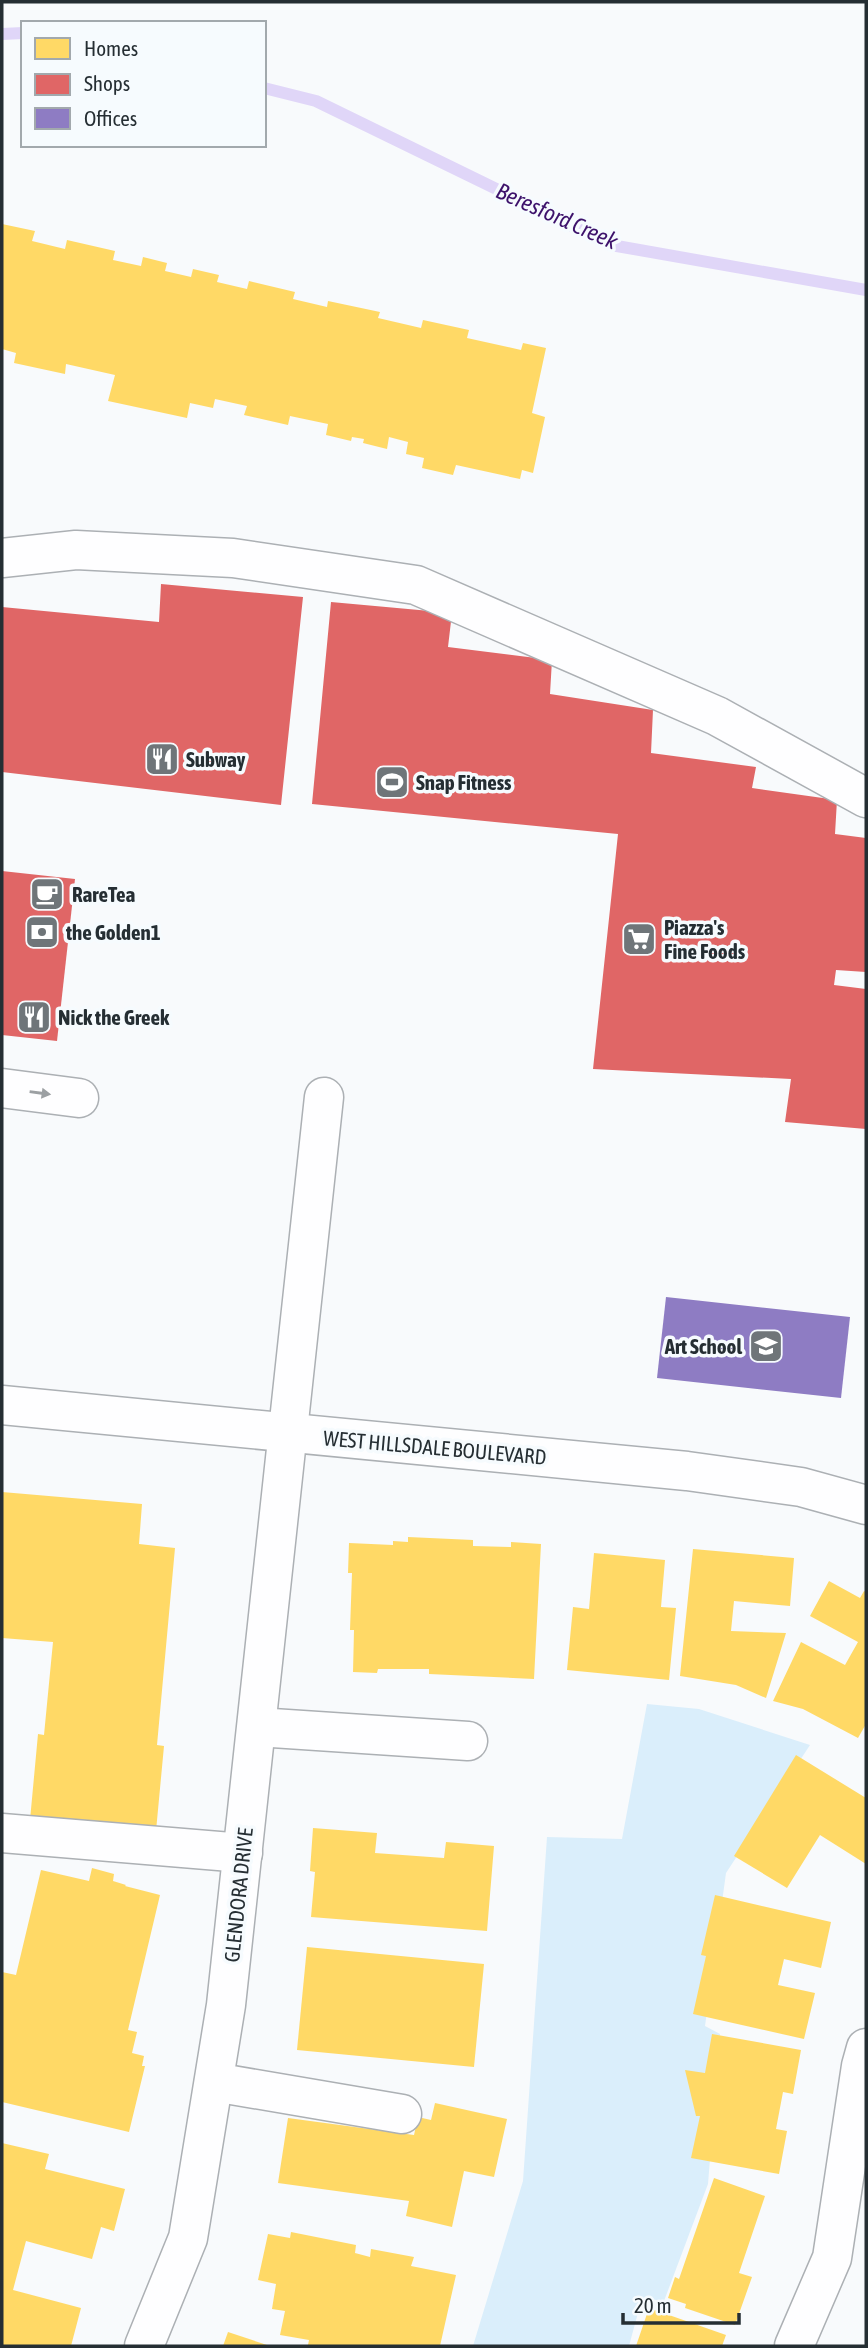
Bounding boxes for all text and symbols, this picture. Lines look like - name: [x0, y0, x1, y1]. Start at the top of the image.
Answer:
- legend: [21, 21, 266, 147]
- text: Homes: [84, 36, 138, 60]
- text: Shops: [84, 71, 130, 95]
- text: Offices: [84, 106, 137, 130]
- water label: Beresford Creek: [492, 178, 623, 255]
- restaurant icon: Subway: [143, 740, 181, 778]
- place label: Subway: [186, 747, 246, 771]
- sports icon: Snap Fitness: [373, 763, 411, 801]
- place label: Snap Fitness: [416, 770, 512, 794]
- cafe icon: RareTea: [28, 875, 66, 913]
- place label: RareTea: [72, 882, 135, 906]
- bank icon: the Golden1: [23, 913, 61, 951]
- place label: Piazza's Fine Foods: [664, 915, 746, 963]
- place label: the Golden1: [65, 920, 161, 944]
- supermarket icon: Piazza's Fine Foods: [620, 920, 658, 958]
- restaurant icon: Nick the Greek: [15, 998, 53, 1036]
- place label: Nick the Greek: [58, 1005, 170, 1029]
- one-way arrow: [29, 1088, 51, 1099]
- school or university icon: Art School: [747, 1327, 785, 1365]
- place label: Art School: [664, 1334, 742, 1358]
- street label: WEST HILLSDALE BOULEVARD: [322, 1425, 548, 1469]
- street label: GLENDORA DRIVE: [219, 1826, 257, 1963]
- scale bar: [623, 2282, 738, 2326]
- text: 20 m: [634, 2293, 672, 2317]

